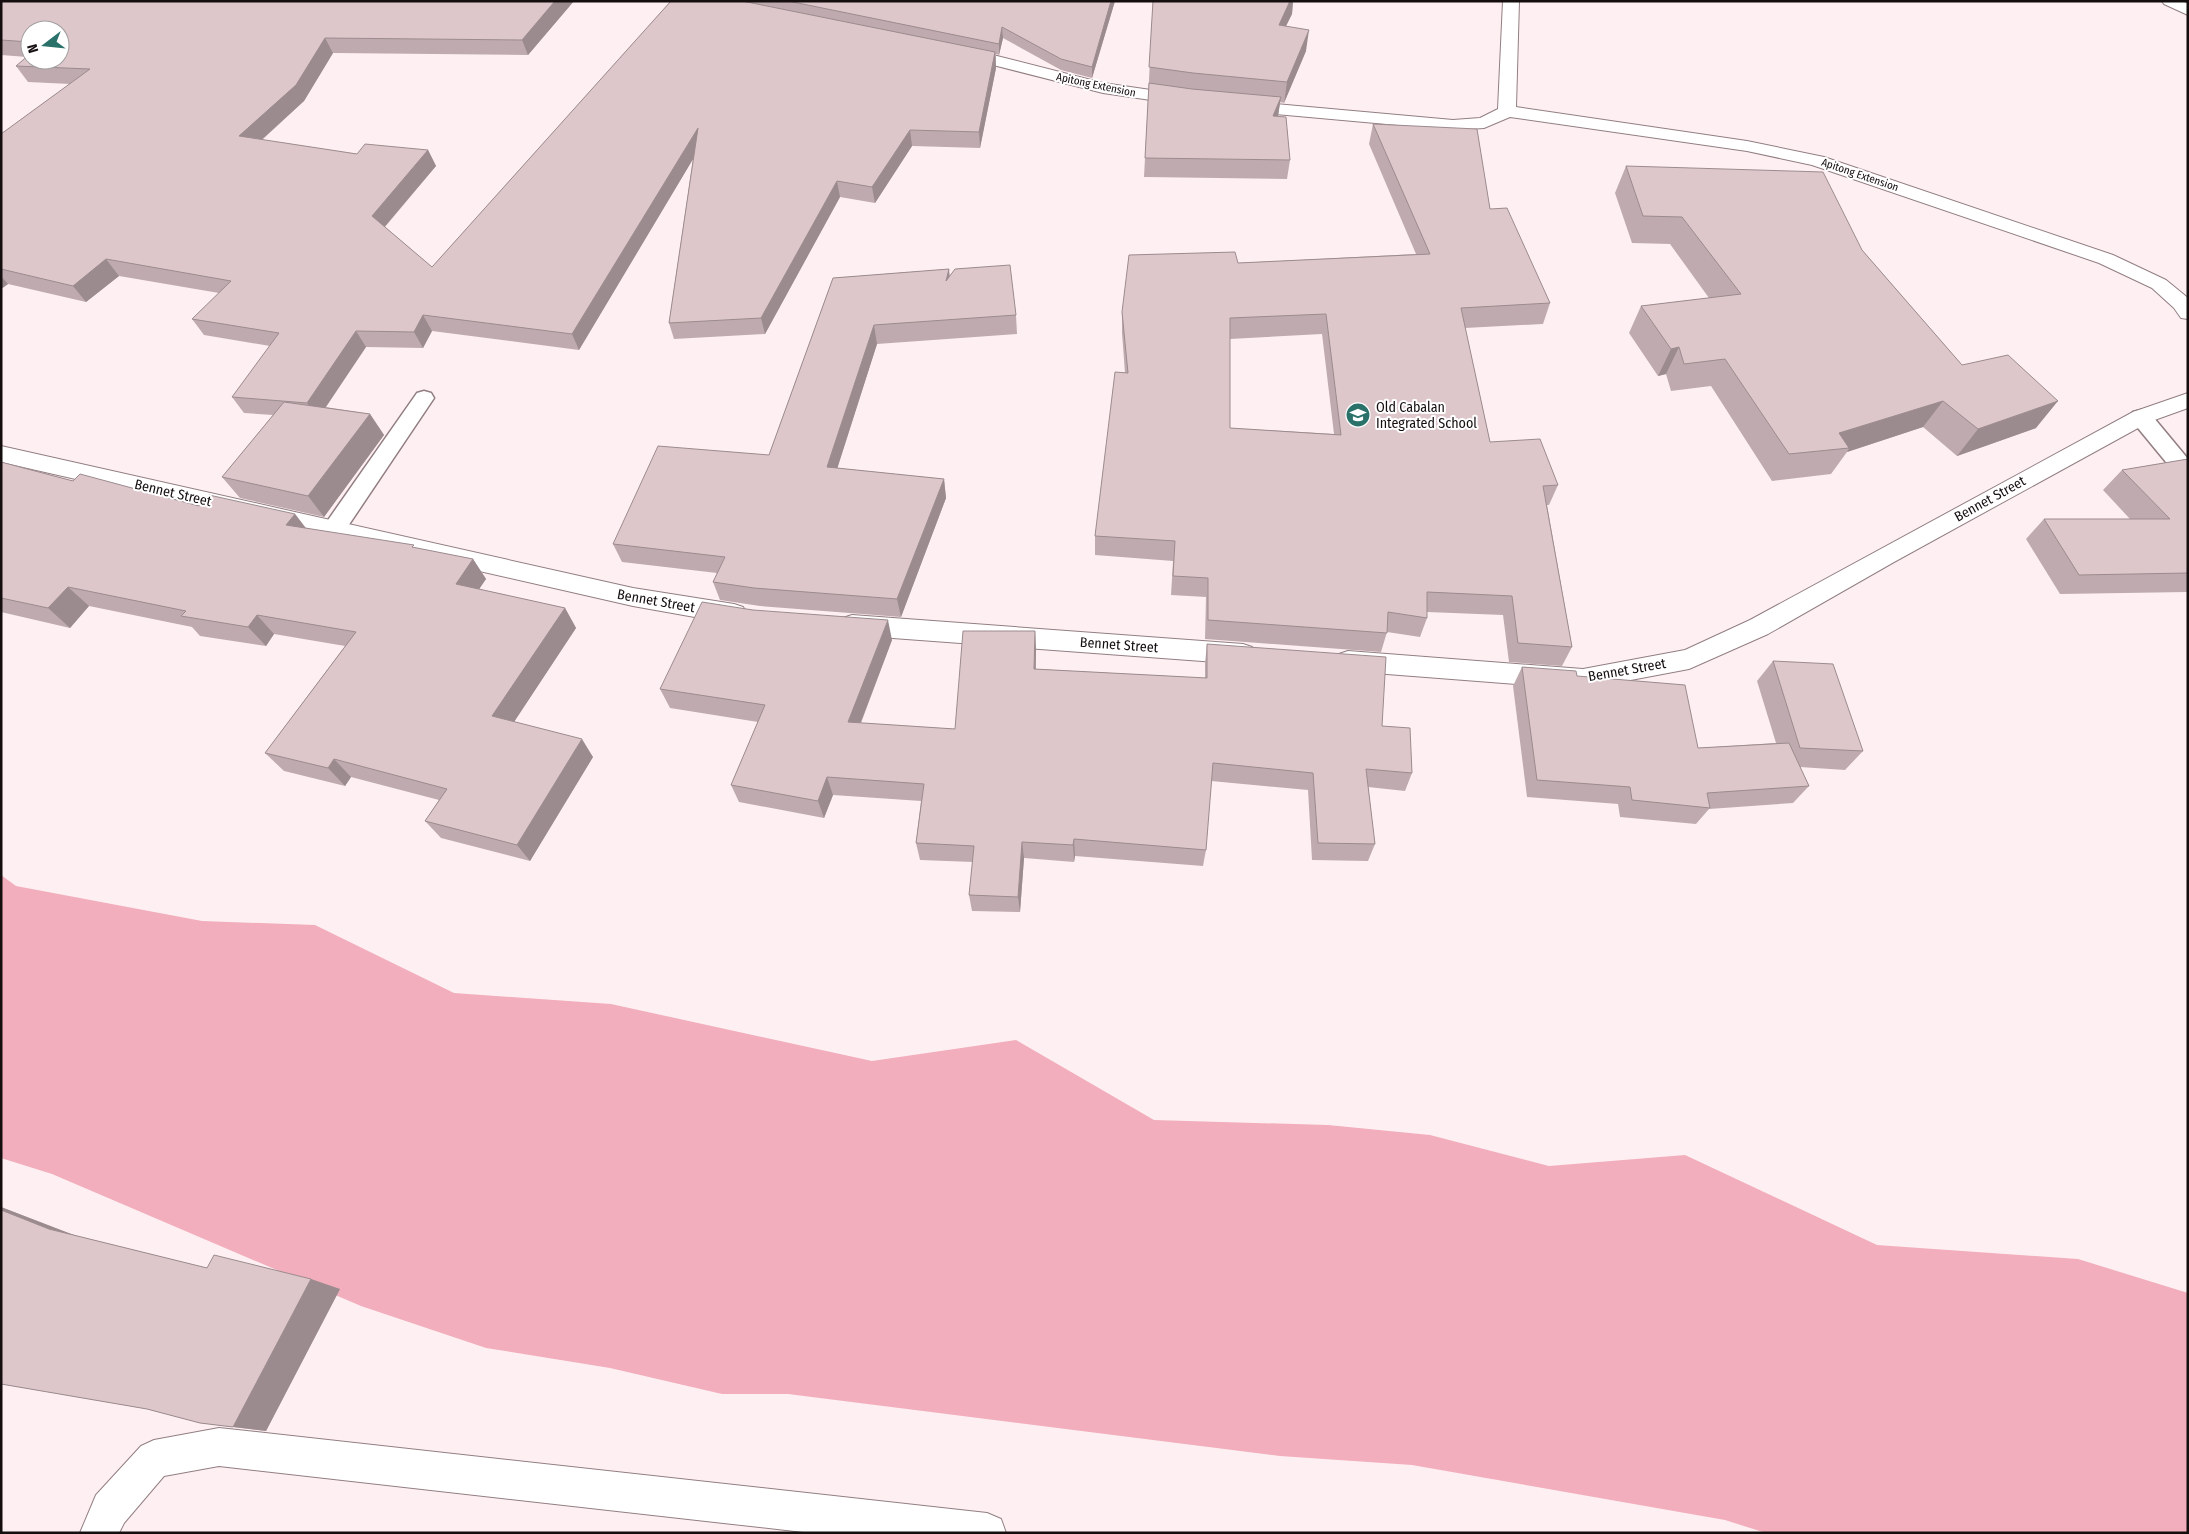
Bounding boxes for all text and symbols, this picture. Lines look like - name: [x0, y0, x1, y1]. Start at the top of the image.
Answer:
- north arrow: [20, 20, 70, 70]
- text: N: [24, 42, 42, 55]
- street label: Apitong Extension: [1055, 70, 1137, 100]
- street label: Apitong Extension: [1820, 156, 1900, 194]
- place label: Old Cabalan Integrated School: [1376, 399, 1477, 432]
- school or university icon: Old Cabalan Integrated School: [1345, 402, 1371, 428]
- street label: Bennet Street: [1952, 472, 2029, 525]
- street label: Bennet Street: [133, 476, 214, 510]
- street label: Bennet Street: [616, 586, 697, 616]
- street label: Bennet Street: [1079, 634, 1159, 656]
- street label: Bennet Street: [1587, 655, 1668, 685]

